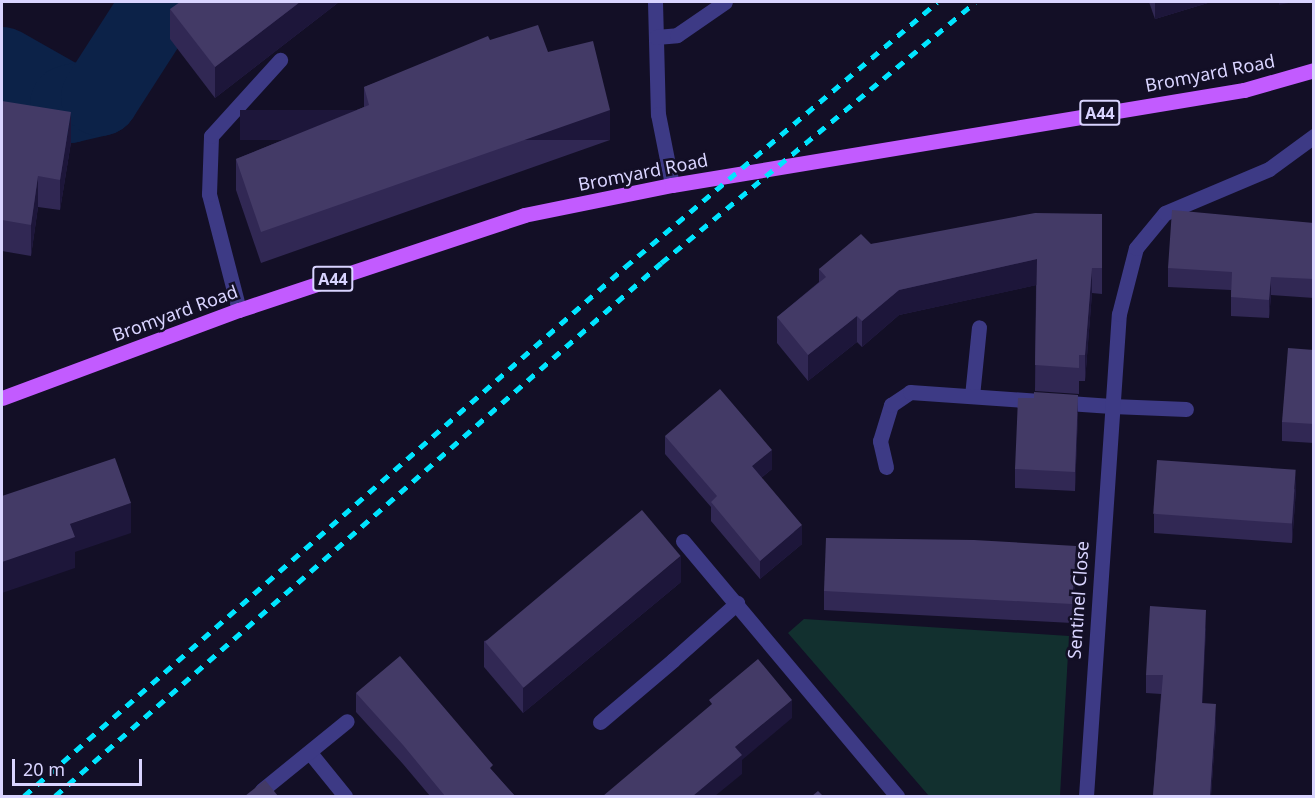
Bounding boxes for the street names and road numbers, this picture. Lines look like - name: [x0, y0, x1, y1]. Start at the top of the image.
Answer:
- street label: Bromyard Road: [1143, 50, 1277, 96]
- road number: A44: [1079, 100, 1121, 126]
- street label: Bromyard Road: [576, 149, 710, 195]
- road number: A44: [312, 266, 354, 292]
- street label: Bromyard Road: [109, 280, 241, 346]
- street label: Sentinel Close: [1063, 540, 1093, 660]

